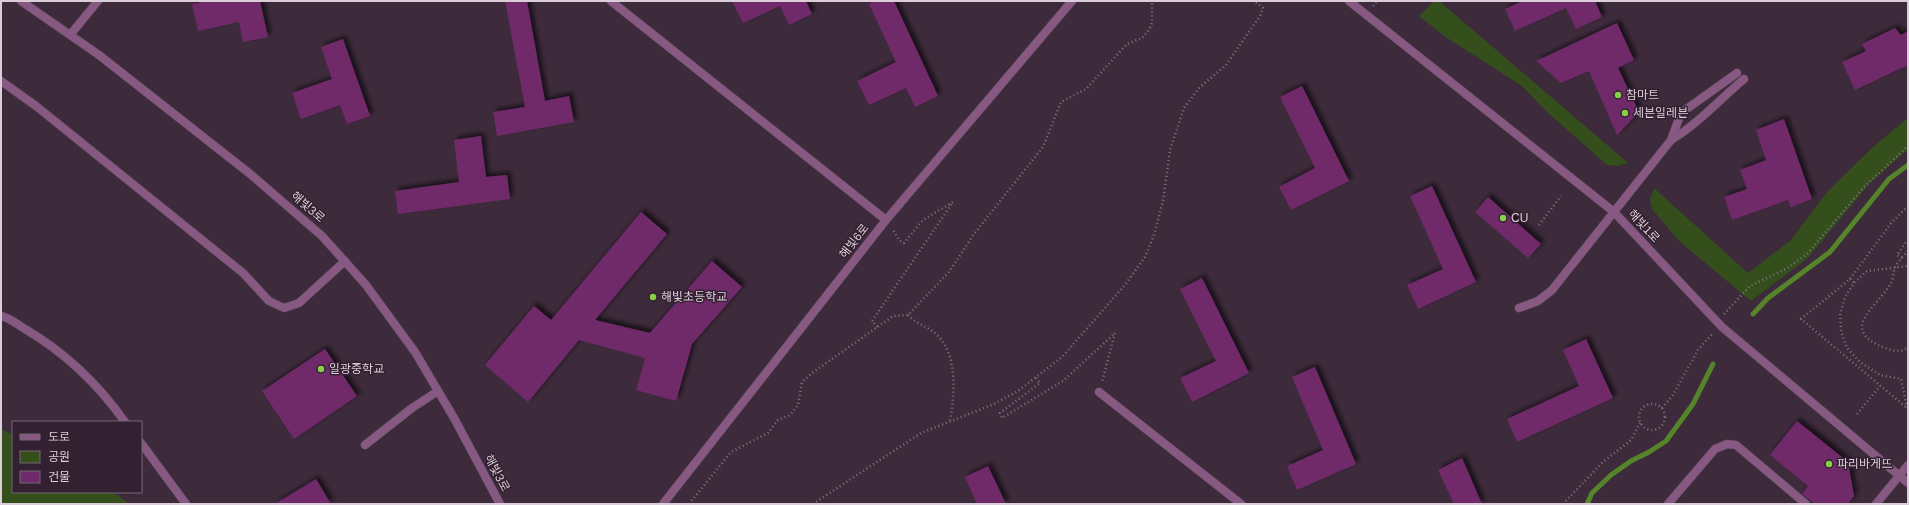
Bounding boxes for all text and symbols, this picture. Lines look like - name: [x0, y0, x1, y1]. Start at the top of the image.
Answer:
- place label: 참마트: [1626, 88, 1659, 102]
- marker: 참마트: [1613, 90, 1623, 100]
- place label: 세븐일레븐: [1633, 106, 1688, 120]
- marker: 세븐일레븐: [1620, 108, 1630, 118]
- street label: 해빛3로: [288, 189, 328, 225]
- street label: 해빛1로: [1625, 207, 1663, 245]
- place label: CU: [1511, 211, 1528, 225]
- marker: CU: [1498, 213, 1508, 223]
- street label: 해빛6로: [836, 221, 872, 261]
- place label: 해빛초등학교: [661, 290, 727, 304]
- marker: 해빛초등학교: [648, 292, 658, 302]
- place label: 일광중학교: [329, 362, 384, 376]
- marker: 일광중학교: [316, 364, 326, 374]
- legend: [12, 421, 142, 493]
- text: 도로: [48, 430, 70, 444]
- text: 공원: [48, 450, 70, 464]
- street label: 해빛3로: [481, 452, 513, 494]
- place label: 파리바게뜨: [1837, 457, 1892, 471]
- marker: 파리바게뜨: [1824, 459, 1834, 469]
- text: 건물: [48, 470, 70, 484]

